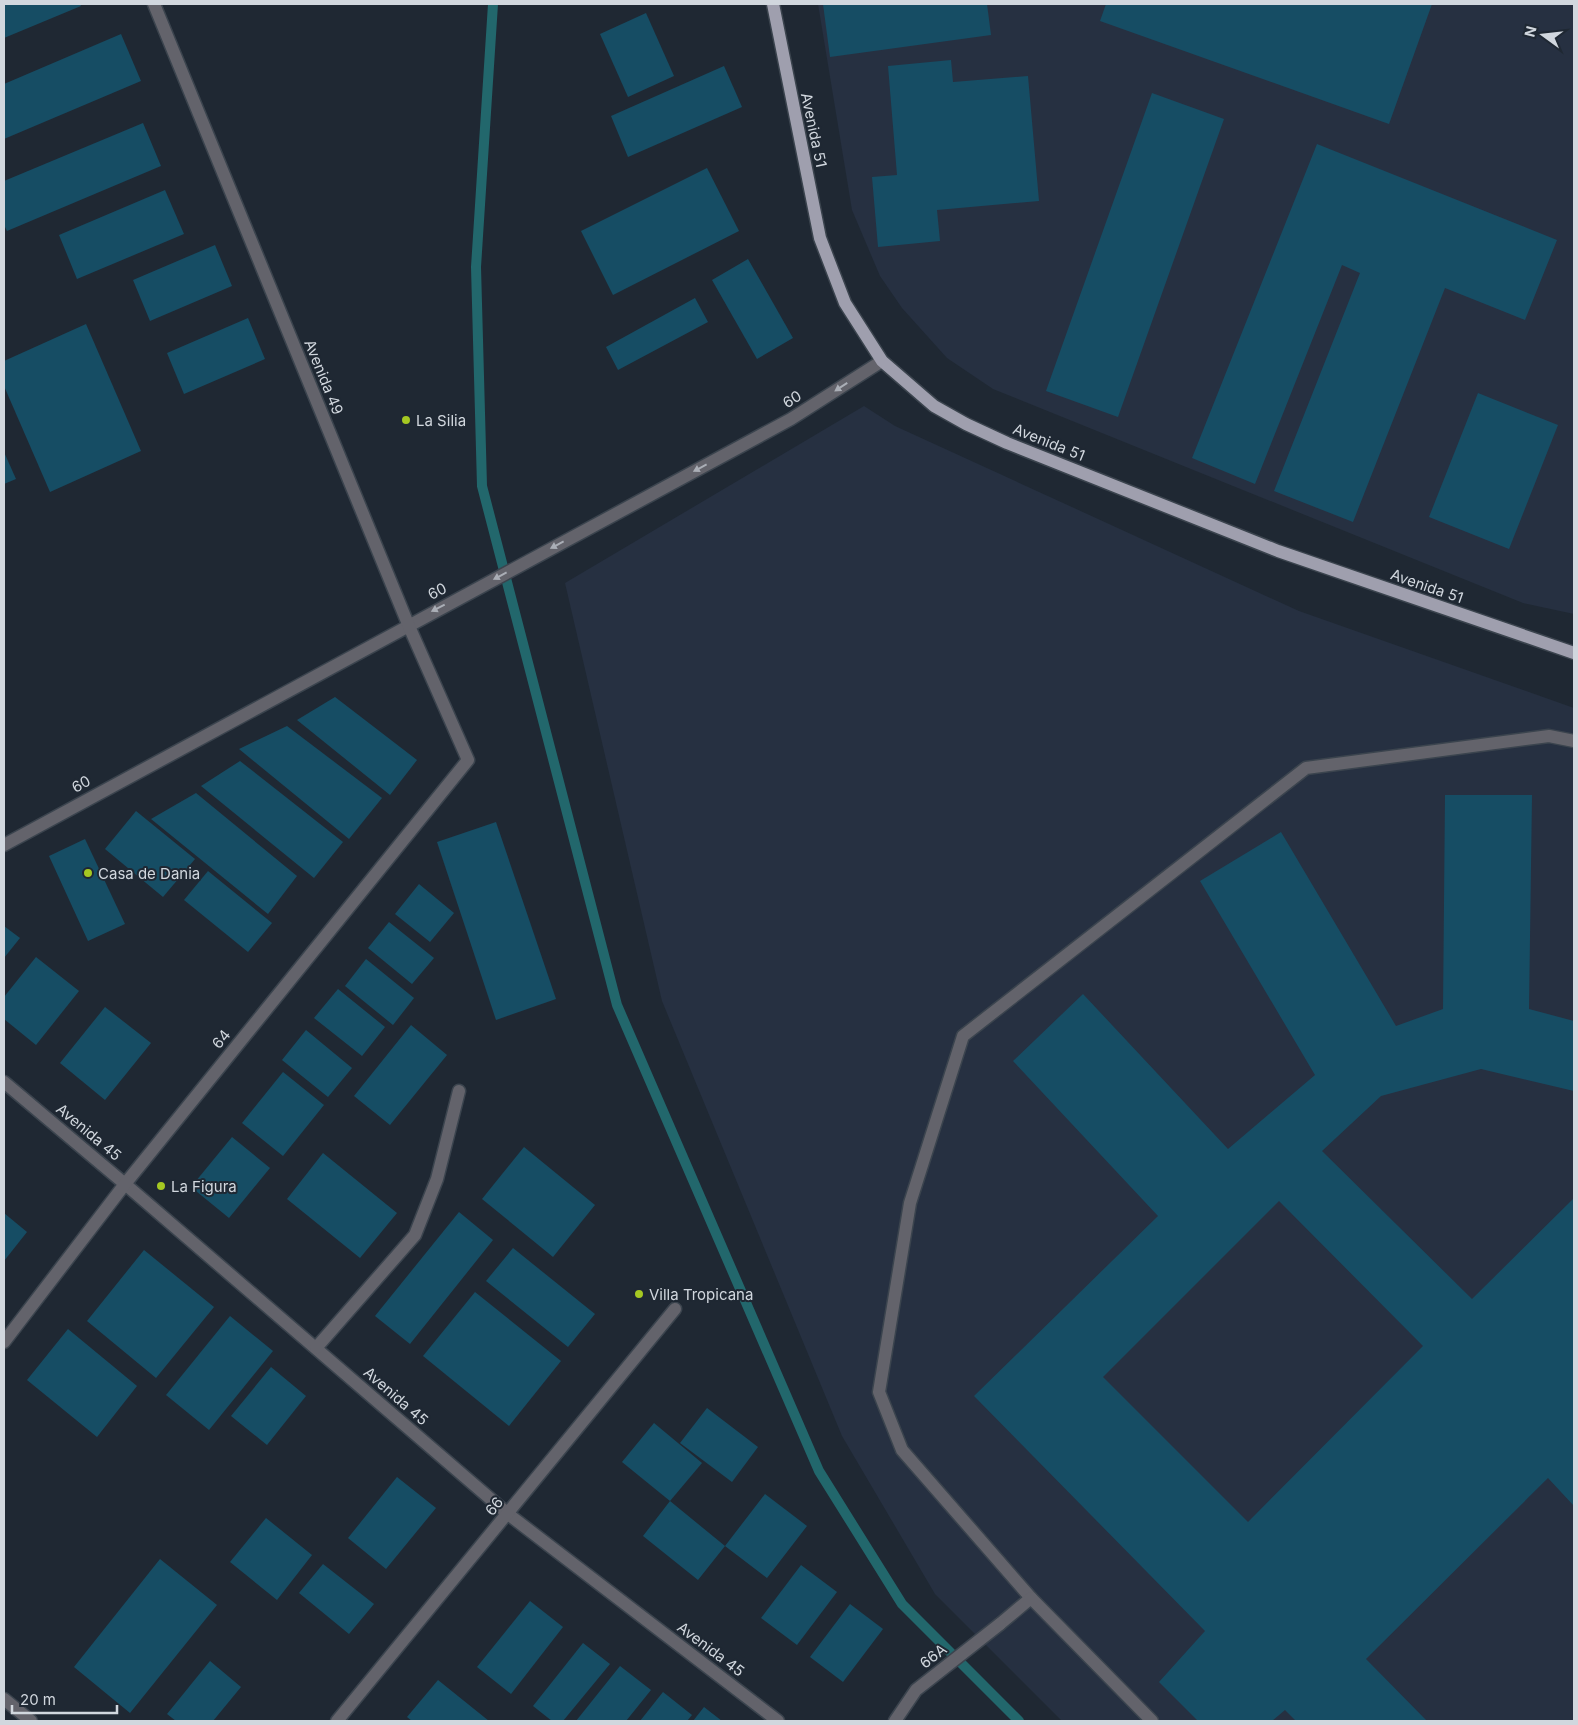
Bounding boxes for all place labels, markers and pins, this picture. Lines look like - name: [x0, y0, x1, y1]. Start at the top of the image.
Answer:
- place label: La Silia: [416, 411, 466, 430]
- marker: La Silia: [400, 414, 412, 426]
- place label: Casa de Dania: [98, 864, 200, 883]
- marker: Casa de Dania: [82, 867, 94, 879]
- place label: La Figura: [171, 1177, 237, 1196]
- marker: La Figura: [155, 1180, 167, 1192]
- place label: Villa Tropicana: [649, 1285, 753, 1304]
- marker: Villa Tropicana: [633, 1288, 645, 1300]

